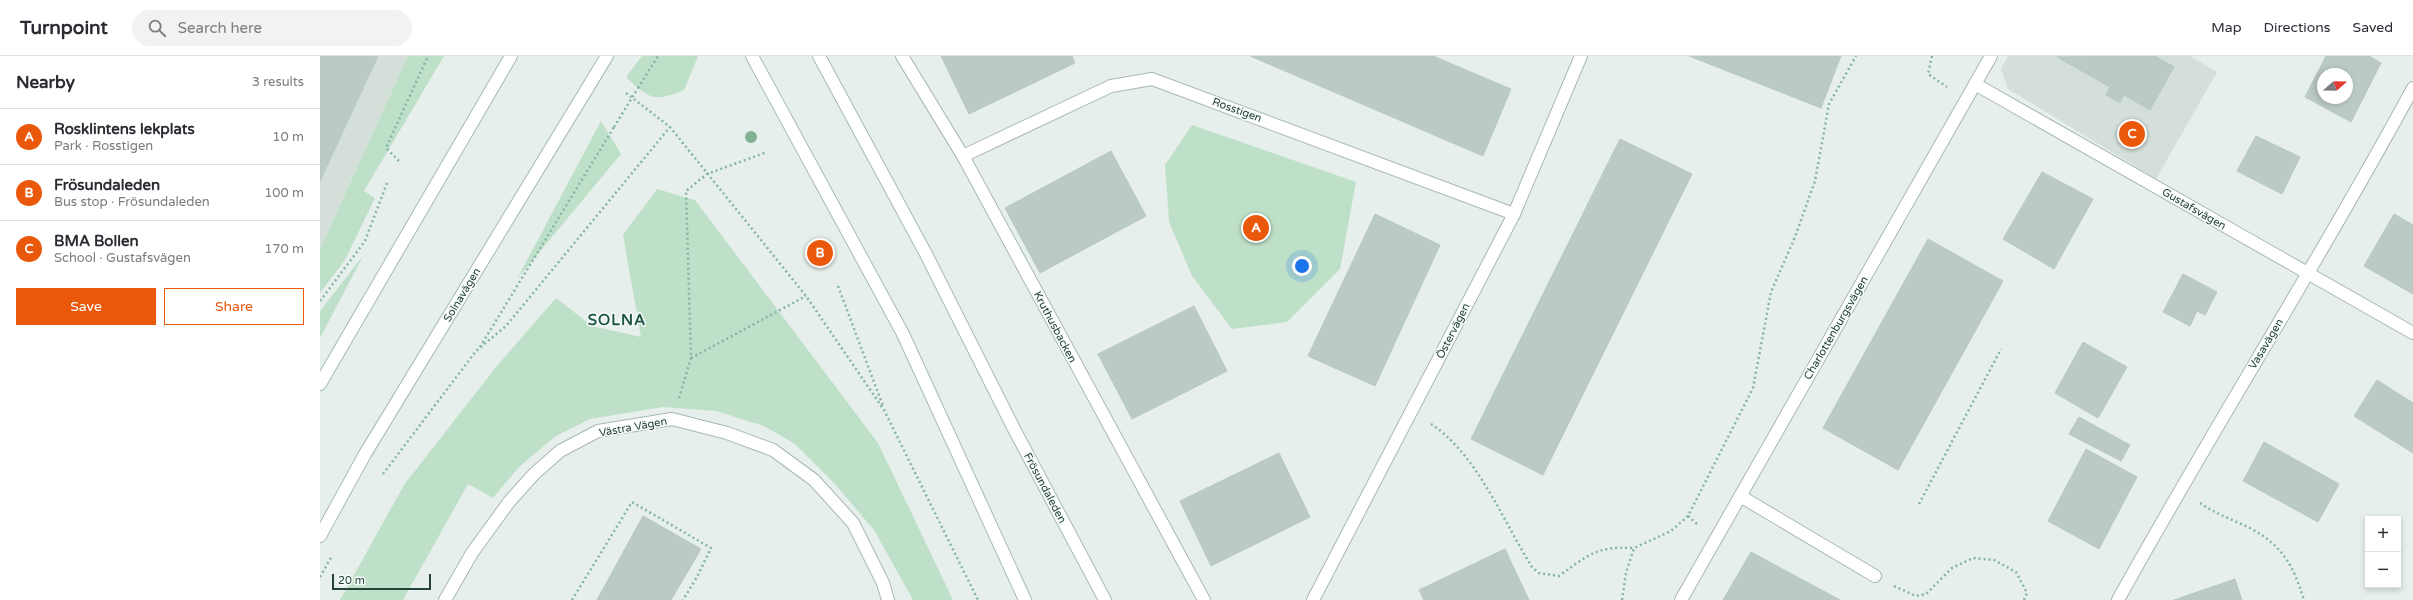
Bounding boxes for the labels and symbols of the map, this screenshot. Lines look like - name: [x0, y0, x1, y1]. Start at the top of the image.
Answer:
- north arrow: [2317, 68, 2353, 104]
- street label: Rosstigen: [1210, 95, 1264, 125]
- pin: C: [2119, 119, 2145, 149]
- street label: Gustafsvägen: [2160, 185, 2228, 233]
- pin: A: [1243, 213, 1269, 243]
- pin: B: [807, 238, 833, 268]
- your location: [1292, 256, 1312, 276]
- street label: Solnavägen: [441, 266, 483, 324]
- street label: Charlottenburgsvägen: [1801, 274, 1871, 382]
- street label: Kruthusbacken: [1031, 289, 1079, 365]
- street label: Östervägen: [1433, 301, 1473, 361]
- district label: SOLNA: [588, 311, 646, 329]
- street label: Vasavägen: [2246, 316, 2286, 372]
- street label: Västra Vägen: [598, 415, 668, 439]
- street label: Frösundaleden: [1021, 451, 1069, 525]
- scale bar: [332, 572, 431, 591]

